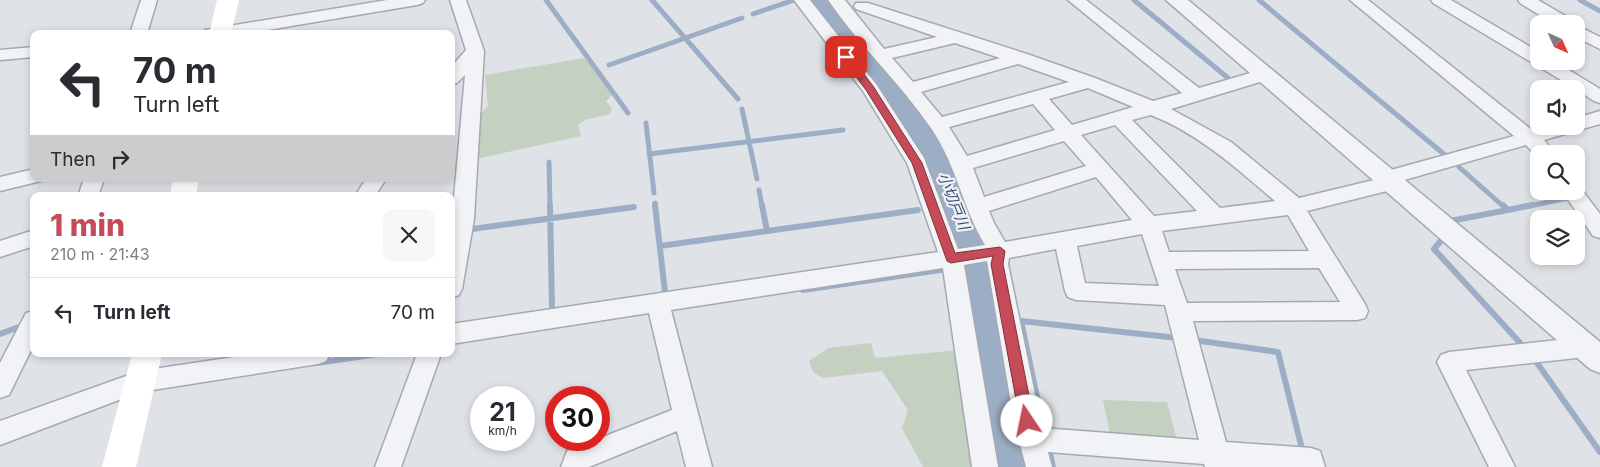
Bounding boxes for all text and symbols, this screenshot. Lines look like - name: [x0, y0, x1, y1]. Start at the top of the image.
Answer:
- north arrow: [1530, 15, 1585, 70]
- map controls: [1530, 15, 1585, 265]
- pin: [825, 36, 867, 78]
- icon: arrive: [832, 43, 860, 71]
- text: 70 m: [133, 49, 217, 91]
- icon: left: [50, 50, 115, 115]
- button: sound: [1530, 80, 1585, 135]
- text: Turn left: [133, 91, 219, 117]
- icon: right: [106, 145, 134, 173]
- button: search: [1530, 145, 1585, 200]
- text: Then: [50, 148, 96, 171]
- water label: 小切戸川: [934, 170, 975, 234]
- text: 1 min: [50, 207, 125, 243]
- button: close: [383, 209, 435, 261]
- button: layers: [1530, 210, 1585, 265]
- text: 210 m · 21:43: [50, 244, 150, 264]
- icon: left: [50, 299, 78, 327]
- text: Turn left: [93, 301, 171, 324]
- text: 70 m: [391, 301, 435, 324]
- speed limit sign: 30: [545, 386, 610, 451]
- position arrow: [1000, 394, 1052, 446]
- text: 21: [489, 397, 516, 427]
- text: km/h: [488, 423, 517, 438]

